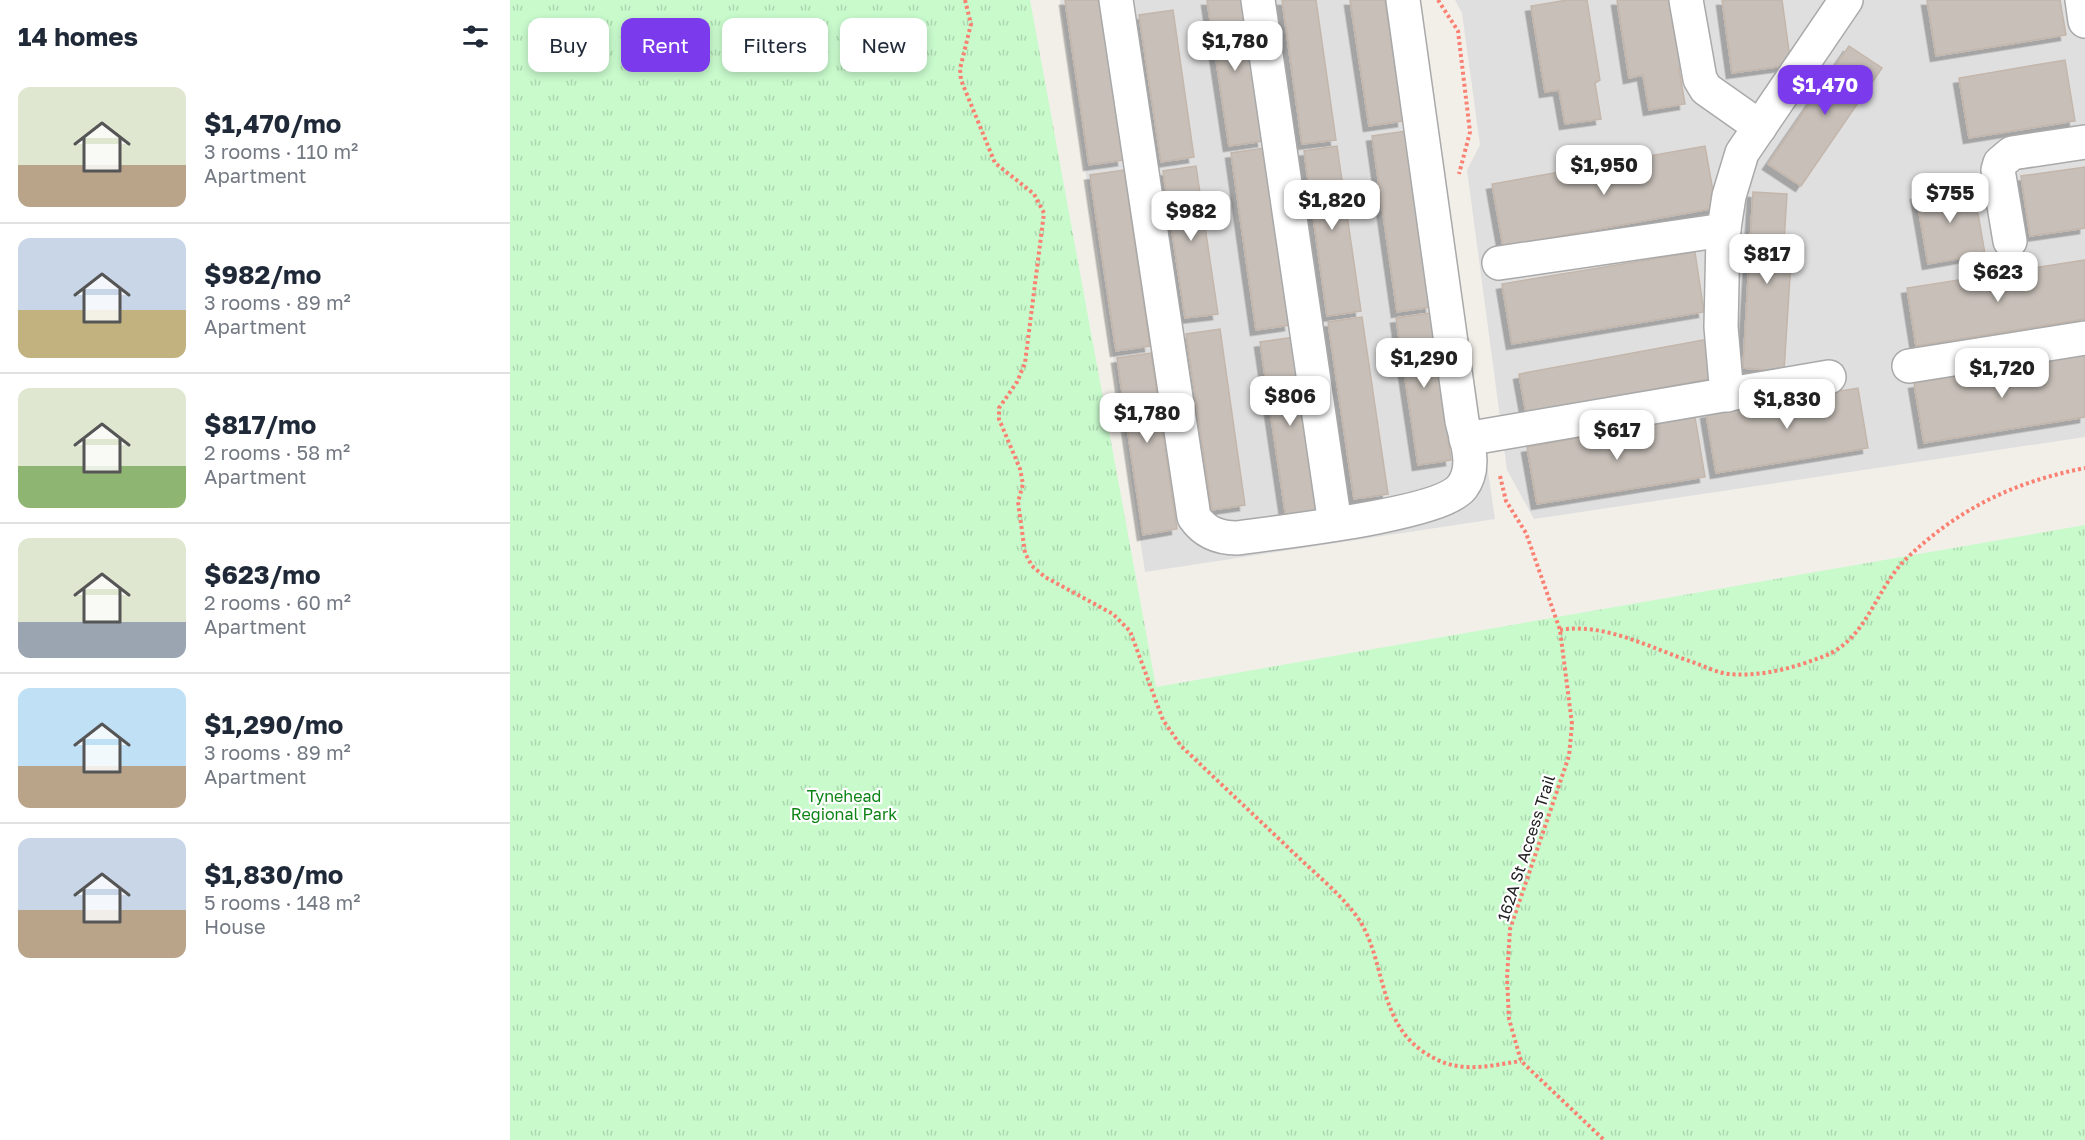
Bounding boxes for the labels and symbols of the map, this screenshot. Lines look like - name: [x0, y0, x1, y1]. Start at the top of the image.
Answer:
- pin: $1,780: [1186, 21, 1284, 72]
- pin: $1,470: [1776, 65, 1874, 116]
- pin: $1,950: [1555, 145, 1653, 196]
- pin: $755: [1914, 173, 1986, 224]
- pin: $1,820: [1283, 180, 1381, 231]
- pin: $982: [1155, 191, 1227, 242]
- pin: $817: [1731, 234, 1803, 285]
- pin: $623: [1962, 252, 2034, 303]
- pin: $1,290: [1375, 338, 1473, 389]
- pin: $1,720: [1953, 348, 2051, 399]
- pin: $806: [1254, 376, 1326, 427]
- pin: $1,830: [1738, 379, 1836, 430]
- pin: $1,780: [1098, 393, 1196, 444]
- pin: $617: [1581, 410, 1653, 461]
- street label: 162A St Access Trail: [1493, 772, 1559, 924]
- park label: Tynehead Regional Park: [791, 786, 897, 824]

